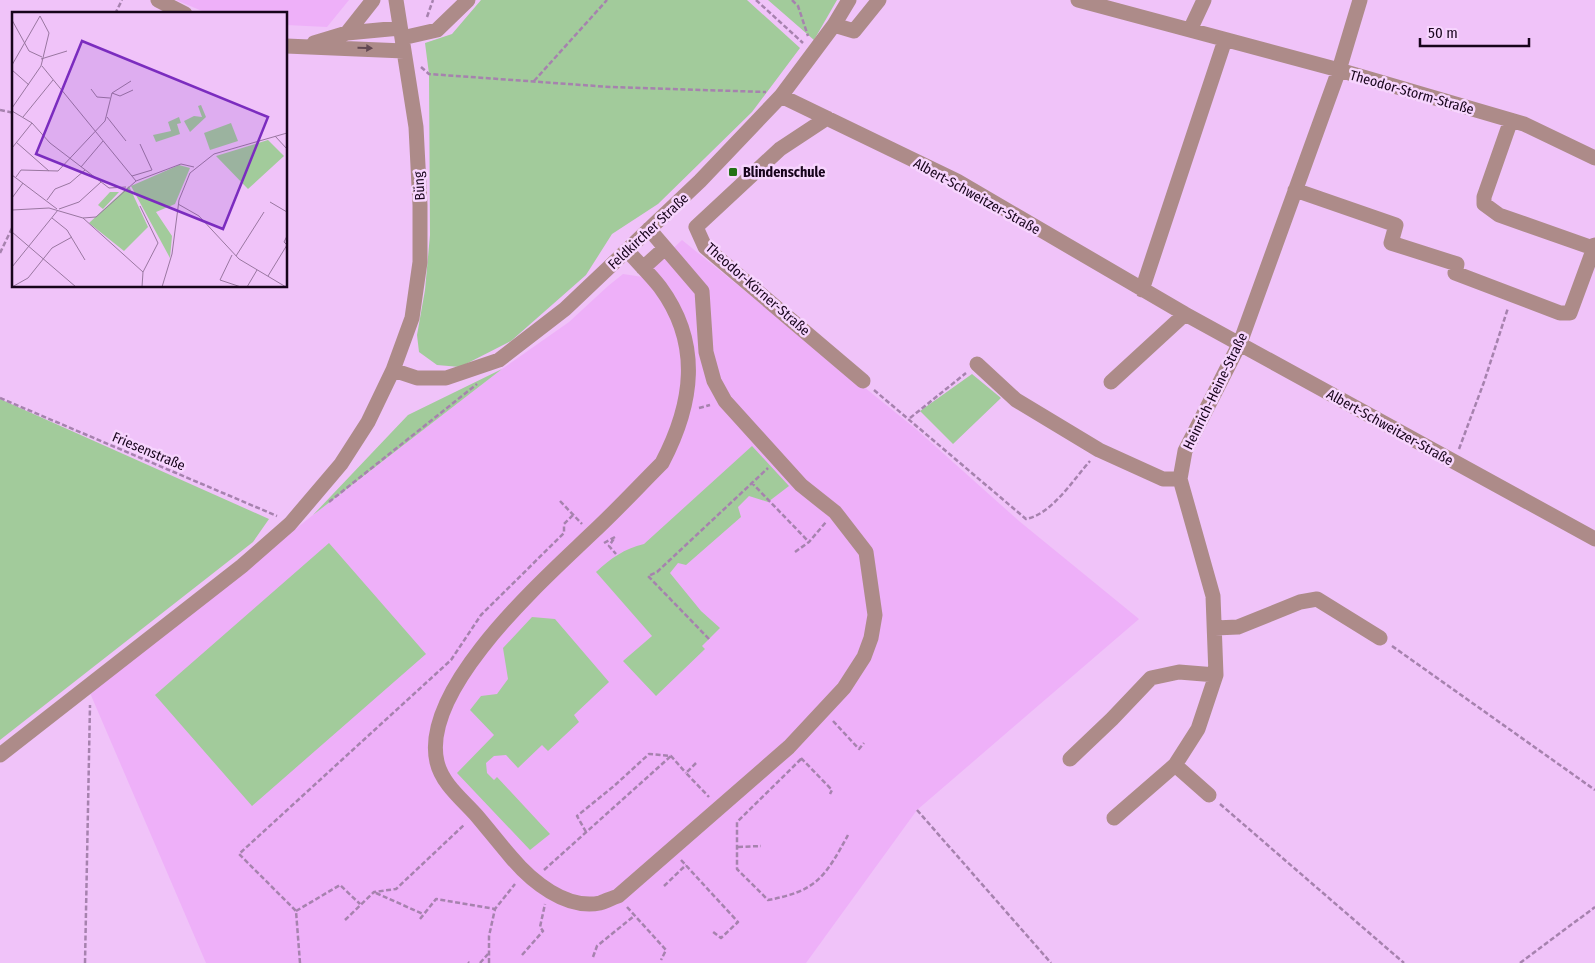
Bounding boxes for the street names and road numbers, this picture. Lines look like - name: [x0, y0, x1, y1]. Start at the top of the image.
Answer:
- street label: Theodor-Storm-Straße: [1348, 67, 1476, 118]
- street label: Albert-Schweitzer-Straße: [911, 155, 1043, 238]
- street label: Büng: [410, 171, 429, 201]
- street label: Feldkircher Straße: [605, 190, 692, 273]
- street label: Theodor-Körner-Straße: [702, 239, 813, 339]
- street label: Heinrich-Heine-Straße: [1180, 330, 1251, 453]
- street label: Albert-Schweitzer-Straße: [1324, 386, 1456, 469]
- street label: Friesenstraße: [110, 428, 188, 474]

